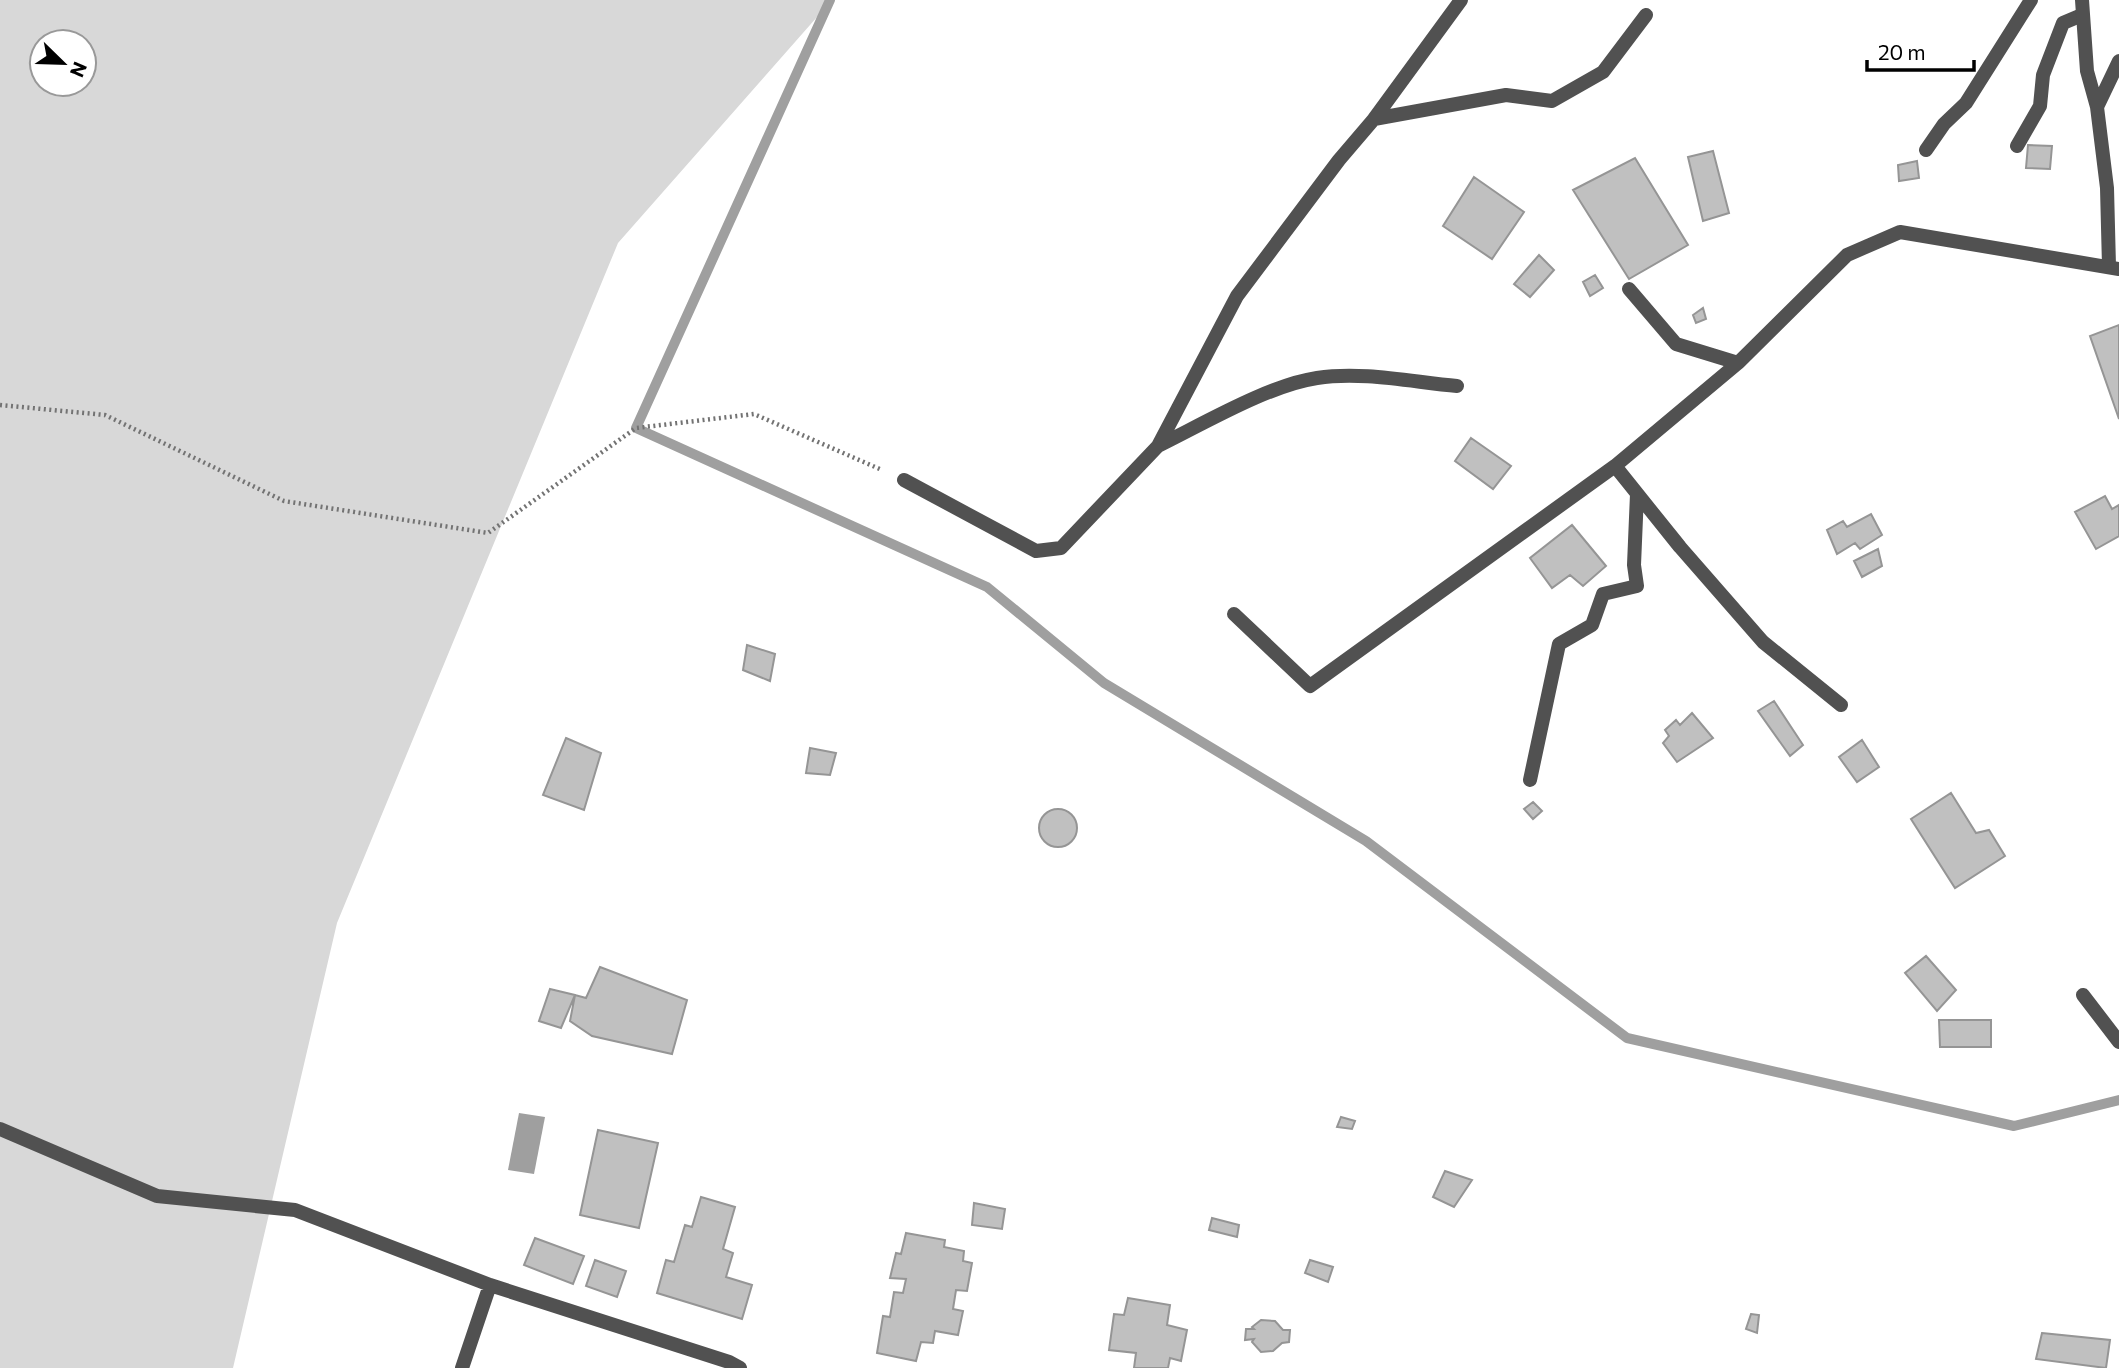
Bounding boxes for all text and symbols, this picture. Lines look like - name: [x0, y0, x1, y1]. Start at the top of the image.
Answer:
- north arrow: [28, 28, 98, 98]
- scale bar: [1867, 28, 1974, 72]
- text: 20 m: [1878, 39, 1926, 64]
- text: N: [66, 59, 92, 81]

